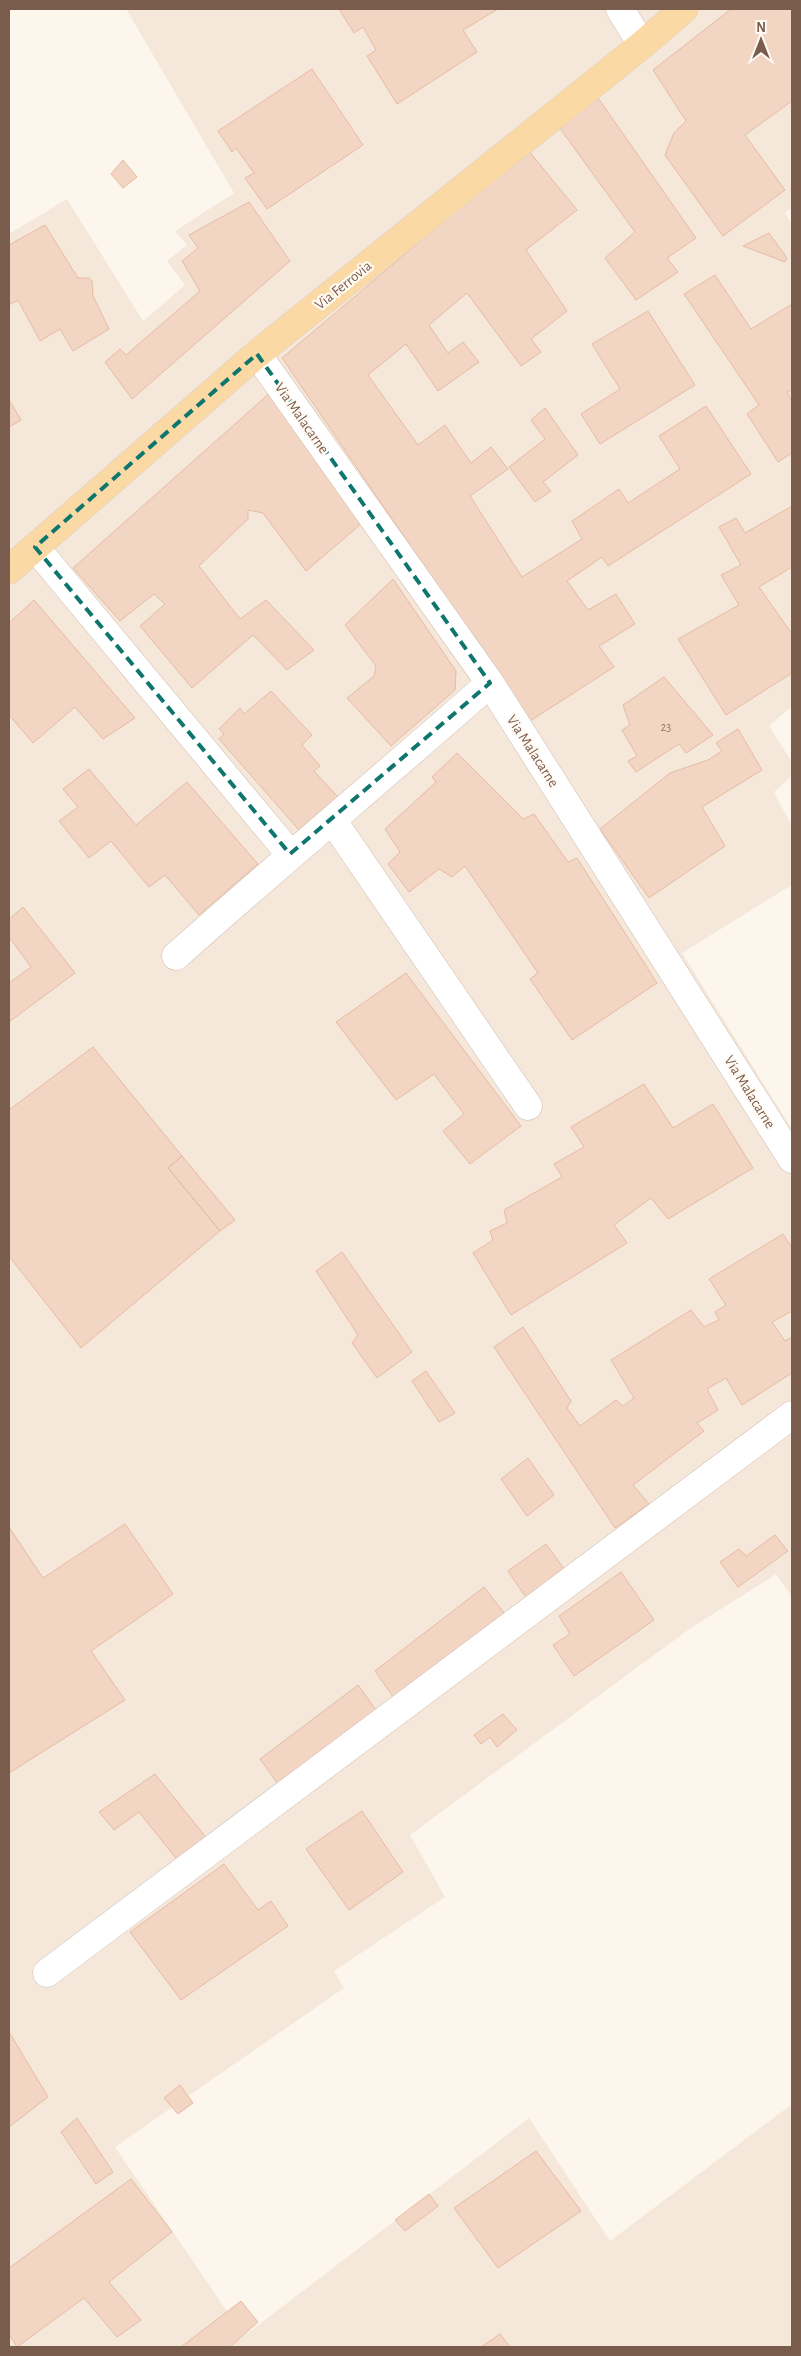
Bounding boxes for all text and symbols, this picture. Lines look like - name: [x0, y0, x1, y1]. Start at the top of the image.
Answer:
- north arrow: [736, 15, 786, 65]
- text: N: [756, 21, 766, 35]
- street label: Via Ferrovia: [312, 258, 375, 313]
- street label: Via Malacarne: [272, 380, 331, 457]
- street label: Via Malacarne: [504, 713, 561, 790]
- house number: 23: [661, 721, 671, 733]
- street label: Via Malacarne: [721, 1053, 778, 1131]

